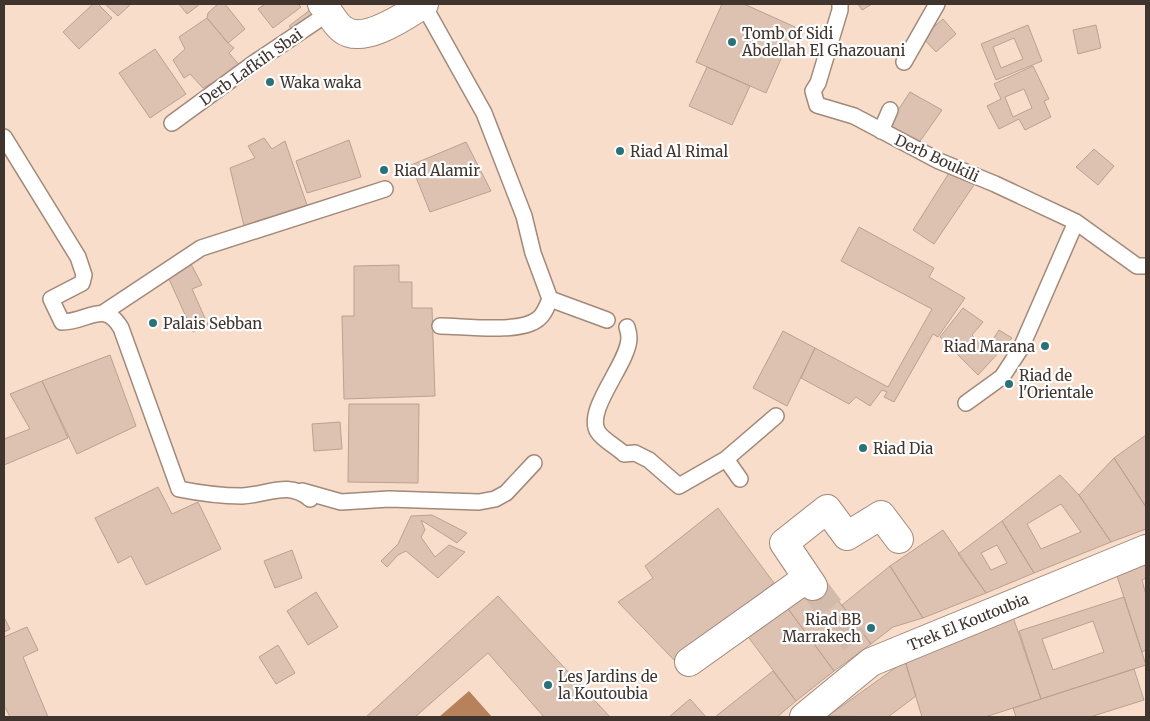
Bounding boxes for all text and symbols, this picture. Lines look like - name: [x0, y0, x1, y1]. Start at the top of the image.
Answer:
- street label: Derb Lafkih Sbai: [196, 24, 306, 110]
- place label: Tomb of Sidi Abdellah El Ghazouani: [741, 24, 905, 60]
- marker: Tomb of Sidi Abdellah El Ghazouani: [726, 36, 738, 48]
- place label: Waka waka: [279, 73, 362, 92]
- marker: Waka waka: [264, 76, 276, 88]
- street label: Derb Boukili: [892, 130, 982, 186]
- place label: Riad Al Rimal: [630, 142, 728, 161]
- marker: Riad Al Rimal: [614, 145, 626, 157]
- place label: Riad Alamir: [394, 161, 480, 180]
- marker: Riad Alamir: [378, 164, 390, 176]
- place label: Palais Sebban: [163, 314, 262, 333]
- marker: Palais Sebban: [147, 317, 159, 329]
- place label: Riad Marana: [943, 337, 1035, 356]
- marker: Riad Marana: [1039, 340, 1051, 352]
- place label: Riad de l'Orientale: [1019, 366, 1094, 402]
- marker: Riad de l'Orientale: [1003, 378, 1015, 390]
- place label: Riad Dia: [873, 439, 933, 458]
- marker: Riad Dia: [857, 442, 869, 454]
- street label: Trek El Koutoubia: [905, 589, 1031, 655]
- place label: Riad BB Marrakech: [782, 610, 861, 646]
- marker: Riad BB Marrakech: [865, 622, 877, 634]
- place label: Les Jardins de la Koutoubia: [558, 667, 658, 703]
- marker: Les Jardins de la Koutoubia: [542, 679, 554, 691]

